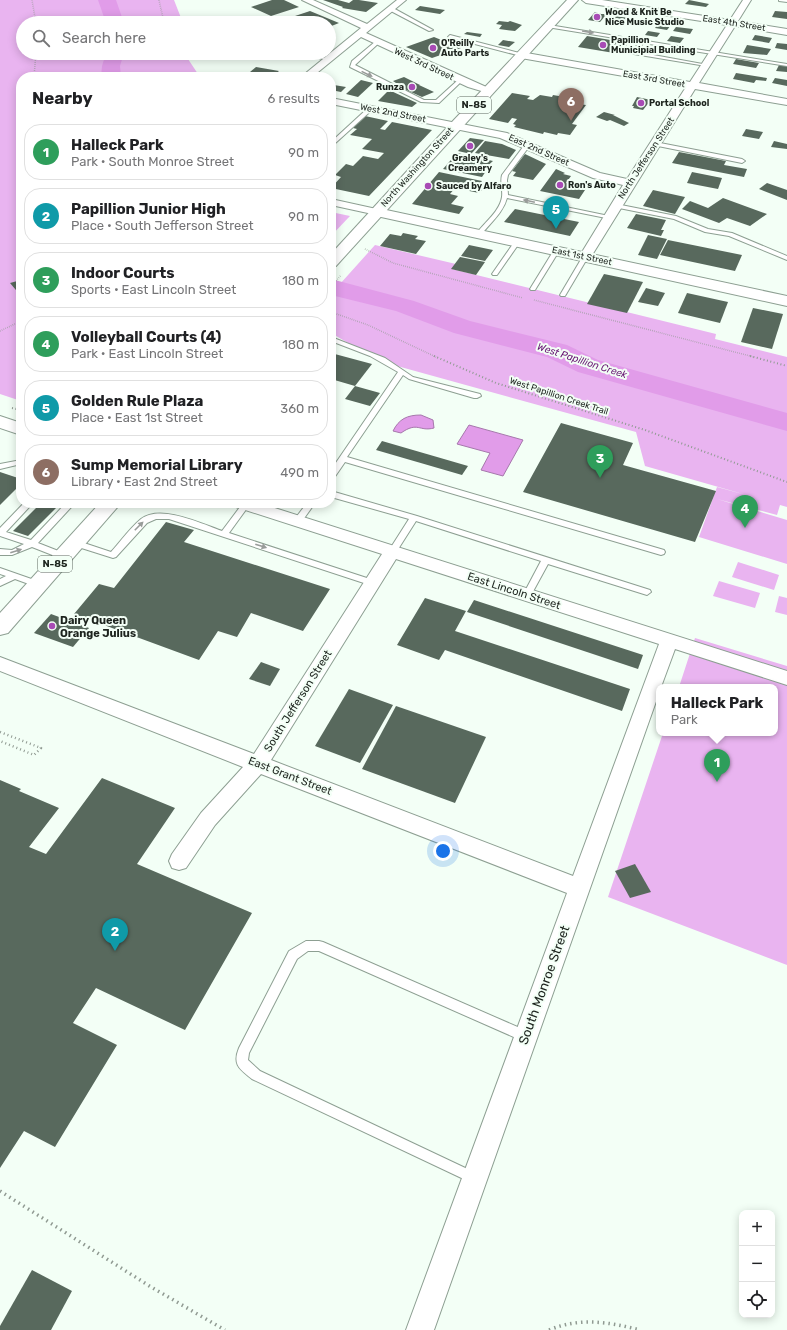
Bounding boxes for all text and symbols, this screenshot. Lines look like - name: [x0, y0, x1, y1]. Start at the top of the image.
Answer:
- place label: Wood & Knit Be Nice Music Studio: [605, 7, 685, 27]
- marker: Wood & Knit Be Nice Music Studio: [592, 12, 602, 22]
- street label: East 4th Street: [702, 13, 767, 33]
- search box: [16, 16, 336, 60]
- icon: search: [30, 27, 52, 49]
- text: Search here: [62, 29, 146, 47]
- one-way arrow: [581, 29, 594, 35]
- place label: Papillion Municipial Building: [611, 35, 696, 56]
- place label: O'Reilly Auto Parts: [441, 38, 489, 58]
- marker: Papillion Municipial Building: [598, 40, 608, 50]
- marker: O'Reilly Auto Parts: [428, 43, 438, 53]
- street label: West 3rd Street: [393, 46, 456, 82]
- street label: East 3rd Street: [622, 69, 686, 89]
- one-way arrow: [361, 71, 373, 77]
- place label: Runza: [376, 82, 404, 92]
- marker: Runza: [407, 82, 417, 92]
- text: Nearby: [32, 88, 93, 108]
- pin: 6: [558, 88, 584, 121]
- text: 6 results: [268, 91, 320, 106]
- road number: N-85: [457, 97, 491, 113]
- marker: Portal School: [636, 98, 646, 108]
- place label: Portal School: [649, 98, 710, 108]
- street label: West 2nd Street: [359, 102, 427, 124]
- street label: North Jefferson Street: [616, 115, 676, 200]
- street label: North Washington Street: [379, 125, 456, 209]
- street label: East 2nd Street: [507, 132, 571, 168]
- text: Halleck Park: [71, 136, 164, 154]
- marker: Graley's Creamery: [465, 141, 475, 151]
- text: 1: [43, 145, 49, 160]
- text: 90 m: [288, 145, 319, 160]
- place label: Graley's Creamery: [448, 153, 493, 173]
- text: Park · South Monroe Street: [71, 154, 234, 169]
- marker: Ron's Auto: [555, 180, 565, 190]
- place label: Ron's Auto: [568, 180, 616, 190]
- marker: Sauced by Alfaro: [423, 181, 433, 191]
- place label: Sauced by Alfaro: [436, 181, 512, 191]
- pin: 5: [543, 196, 569, 229]
- one-way arrow: [523, 198, 535, 204]
- text: Papillion Junior High: [71, 200, 226, 218]
- text: 2: [42, 209, 50, 224]
- text: 90 m: [288, 209, 319, 224]
- text: Place · South Jefferson Street: [71, 218, 254, 233]
- street label: East 1st Street: [551, 245, 613, 267]
- text: Indoor Courts: [71, 264, 174, 282]
- text: 3: [42, 273, 50, 288]
- text: 180 m: [282, 273, 319, 288]
- text: Sports · East Lincoln Street: [71, 282, 236, 297]
- text: Volleyball Courts (4): [71, 328, 221, 346]
- text: 4: [42, 337, 50, 352]
- text: 180 m: [282, 337, 319, 352]
- water label: West Papillion Creek: [536, 341, 629, 381]
- text: Park · East Lincoln Street: [71, 346, 223, 361]
- street label: West Papillion Creek Trail: [508, 375, 610, 417]
- text: Golden Rule Plaza: [71, 392, 203, 410]
- text: 5: [42, 401, 50, 416]
- text: 360 m: [280, 401, 319, 416]
- text: Place · East 1st Street: [71, 410, 203, 425]
- pin: 3: [587, 445, 613, 478]
- text: Sump Memorial Library: [71, 456, 243, 474]
- text: 6: [42, 465, 50, 480]
- text: 490 m: [280, 465, 319, 480]
- text: Library · East 2nd Street: [71, 474, 218, 489]
- pin: 4: [732, 495, 758, 528]
- one-way arrow: [134, 521, 144, 531]
- one-way arrow: [256, 543, 268, 549]
- one-way arrow: [11, 548, 23, 554]
- road number: N-85: [38, 556, 72, 572]
- street label: East Lincoln Street: [466, 570, 563, 612]
- place label: Dairy Queen Orange Julius: [60, 614, 136, 640]
- marker: Dairy Queen Orange Julius: [47, 621, 57, 631]
- street label: South Jefferson Street: [261, 647, 335, 754]
- popup: [656, 684, 778, 736]
- text: Halleck Park: [671, 694, 763, 712]
- text: Park: [671, 712, 698, 727]
- pin: 1: [704, 749, 730, 782]
- street label: East Grant Street: [246, 754, 334, 798]
- your location: [433, 841, 453, 861]
- pin: 2: [102, 918, 128, 951]
- street label: South Monroe Street: [515, 923, 573, 1047]
- map controls: [739, 1210, 775, 1318]
- button: +: [739, 1210, 775, 1246]
- button: −: [739, 1246, 775, 1282]
- button: locate: [739, 1282, 775, 1318]

